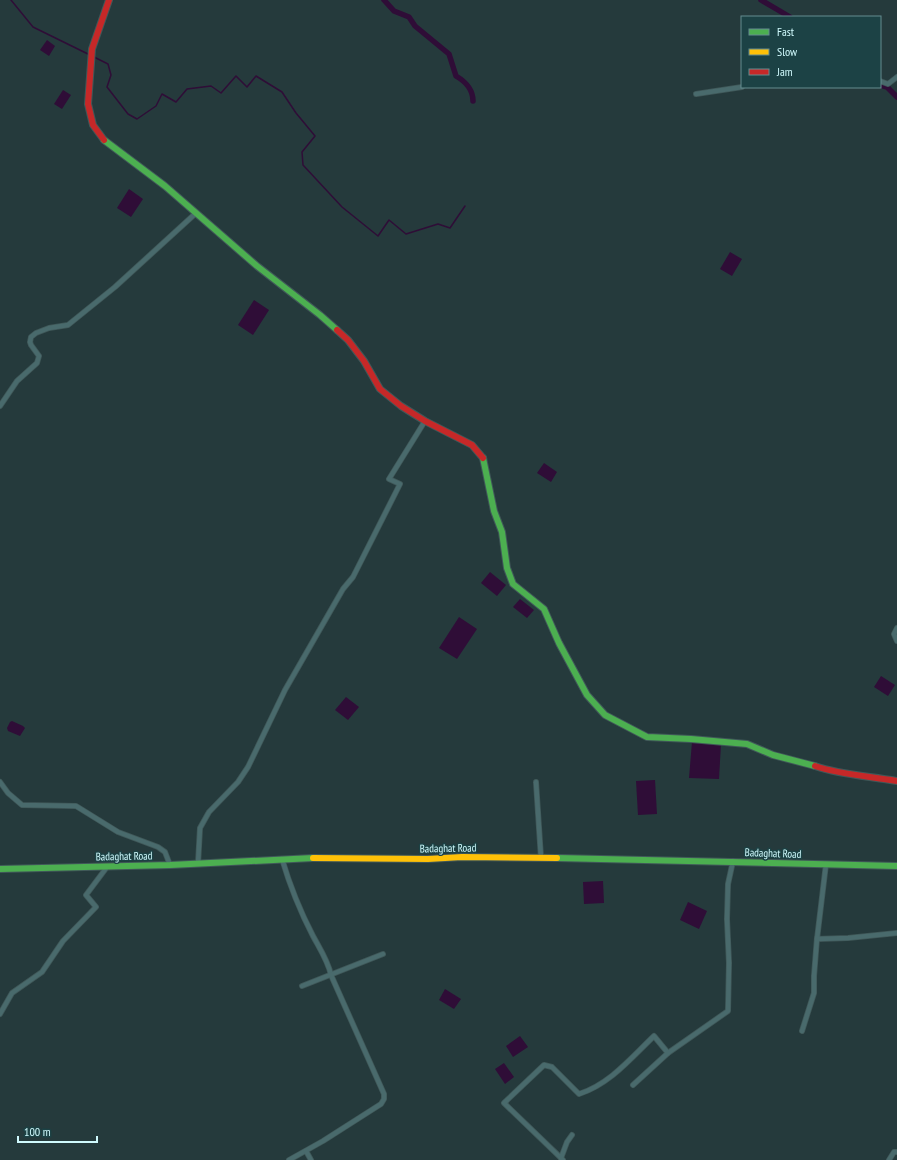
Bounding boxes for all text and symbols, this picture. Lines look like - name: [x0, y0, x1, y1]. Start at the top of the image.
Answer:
- legend: [741, 16, 881, 88]
- text: Fast: [777, 24, 795, 39]
- text: Slow: [777, 44, 798, 59]
- text: Jam: [776, 64, 793, 79]
- street label: Badaghat Road: [419, 841, 477, 855]
- street label: Badaghat Road: [744, 845, 802, 861]
- street label: Badaghat Road: [95, 849, 153, 863]
- scale bar: [18, 1118, 97, 1144]
- text: 100 m: [24, 1124, 51, 1139]

